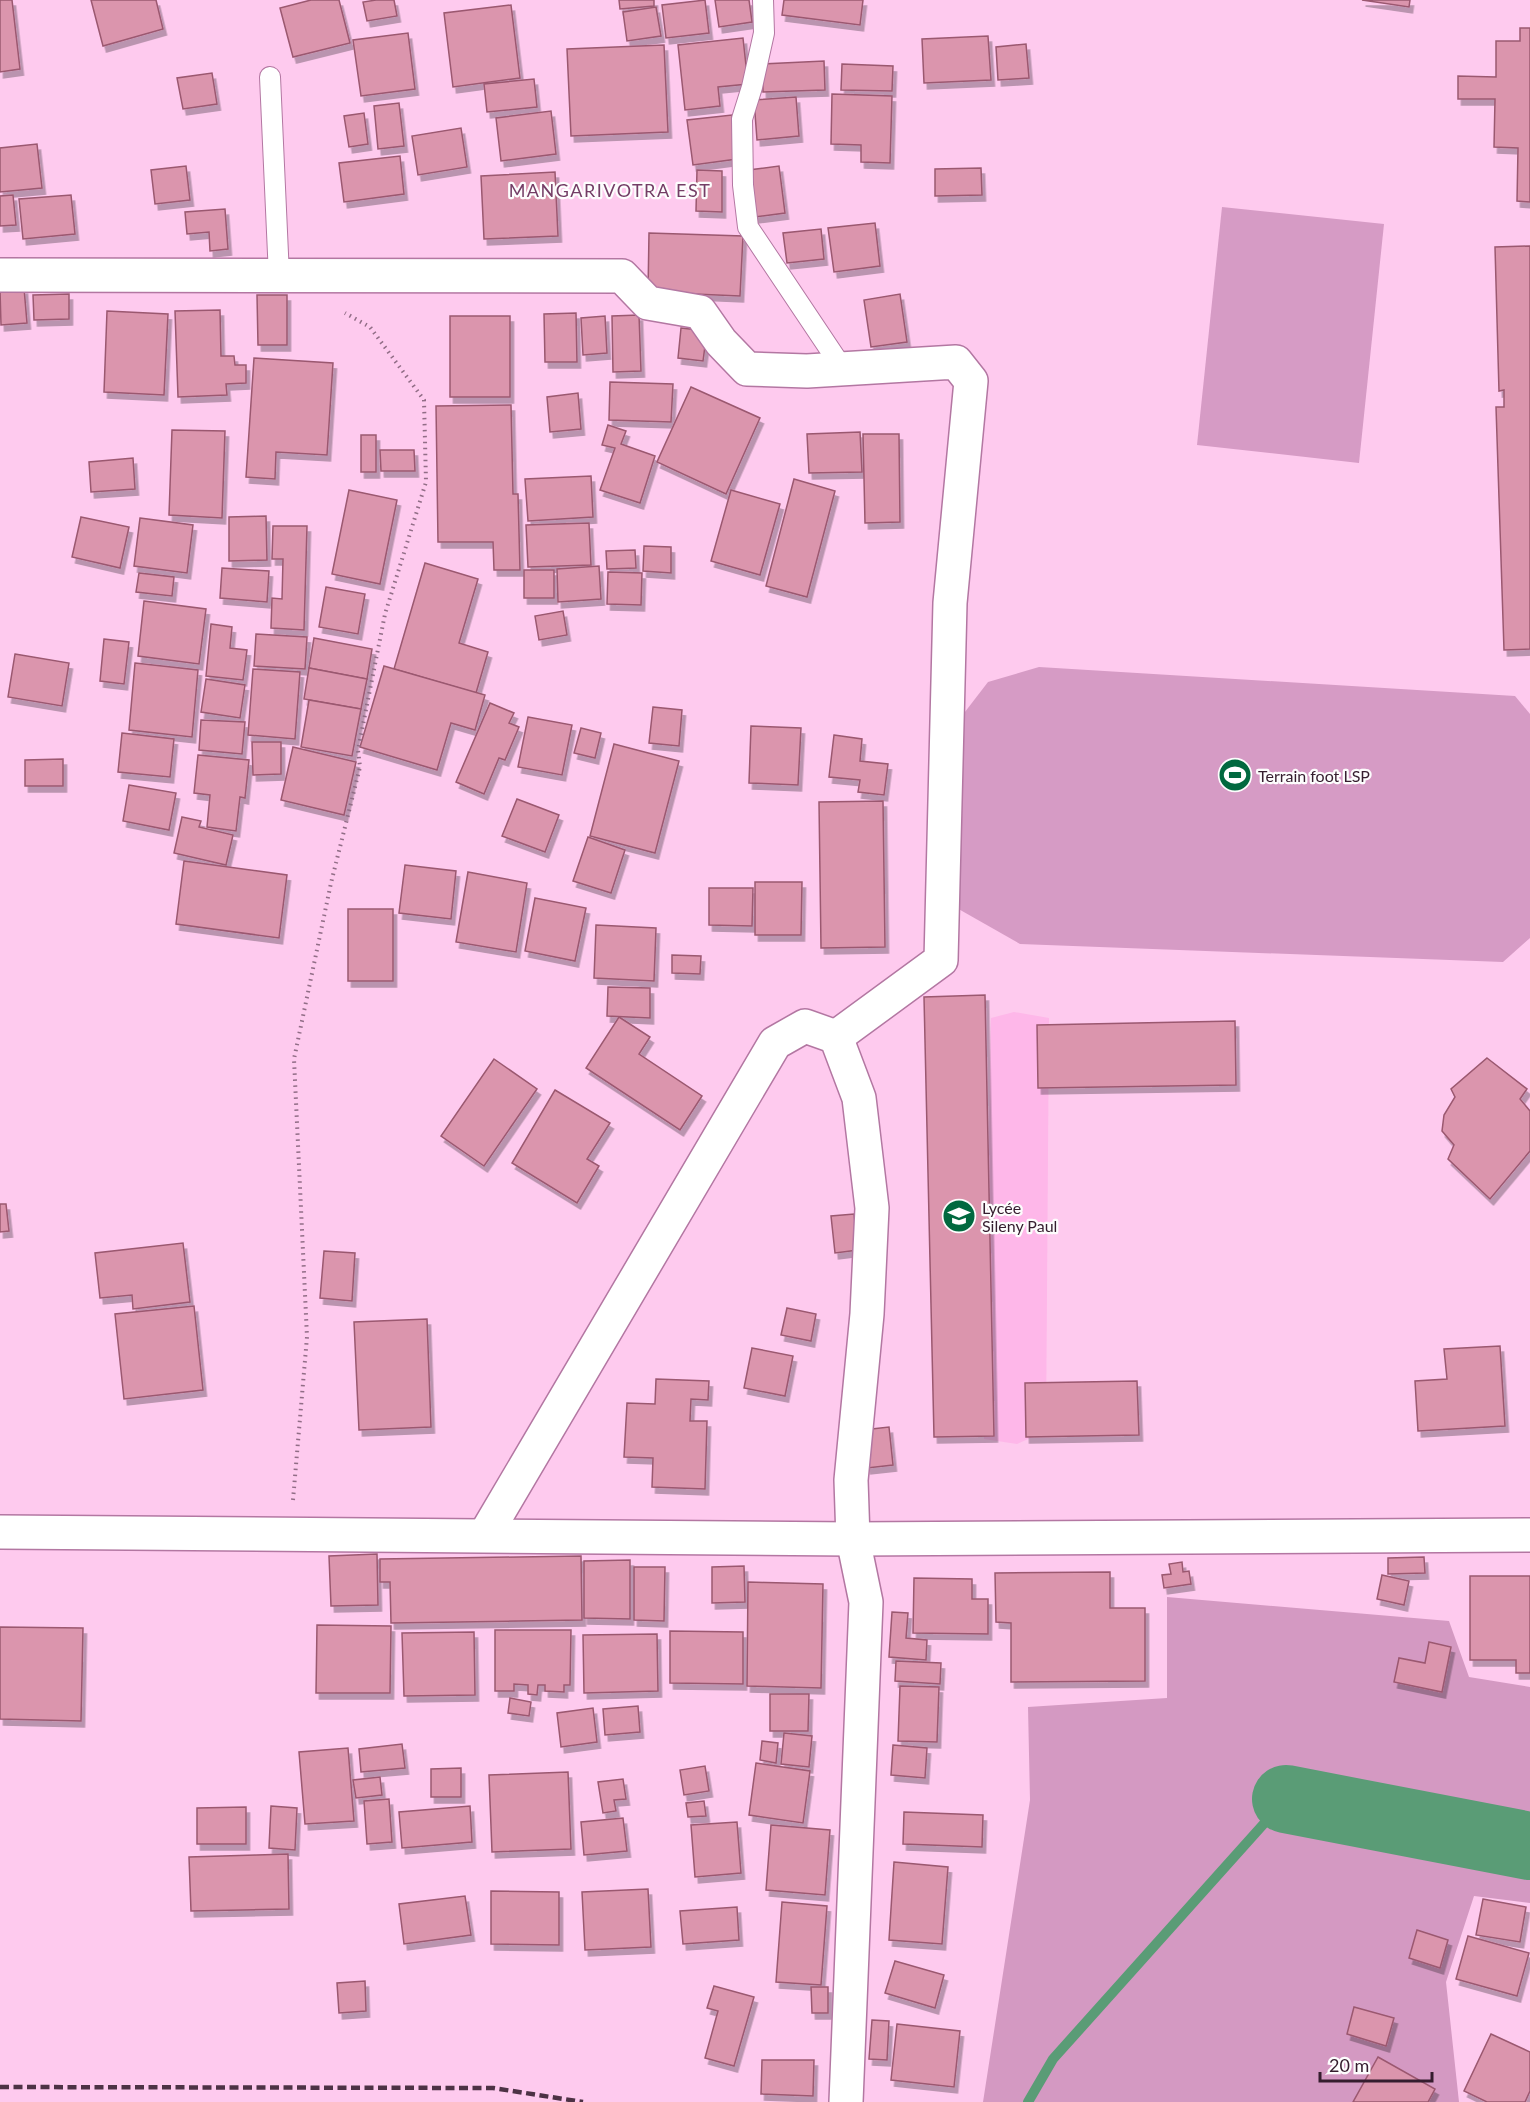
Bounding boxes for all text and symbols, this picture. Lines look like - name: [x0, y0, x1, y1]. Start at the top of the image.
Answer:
- district label: MANGARIVOTRA EST: [509, 179, 711, 201]
- sports icon: Terrain foot LSP: [1217, 757, 1253, 793]
- place label: Terrain foot LSP: [1258, 766, 1370, 785]
- school or university icon: Lycée Sileny Paul: [941, 1198, 977, 1234]
- place label: Lycée Sileny Paul: [982, 1198, 1057, 1235]
- scale bar: [1320, 2045, 1432, 2083]
- text: 20 m: [1329, 2054, 1369, 2076]

